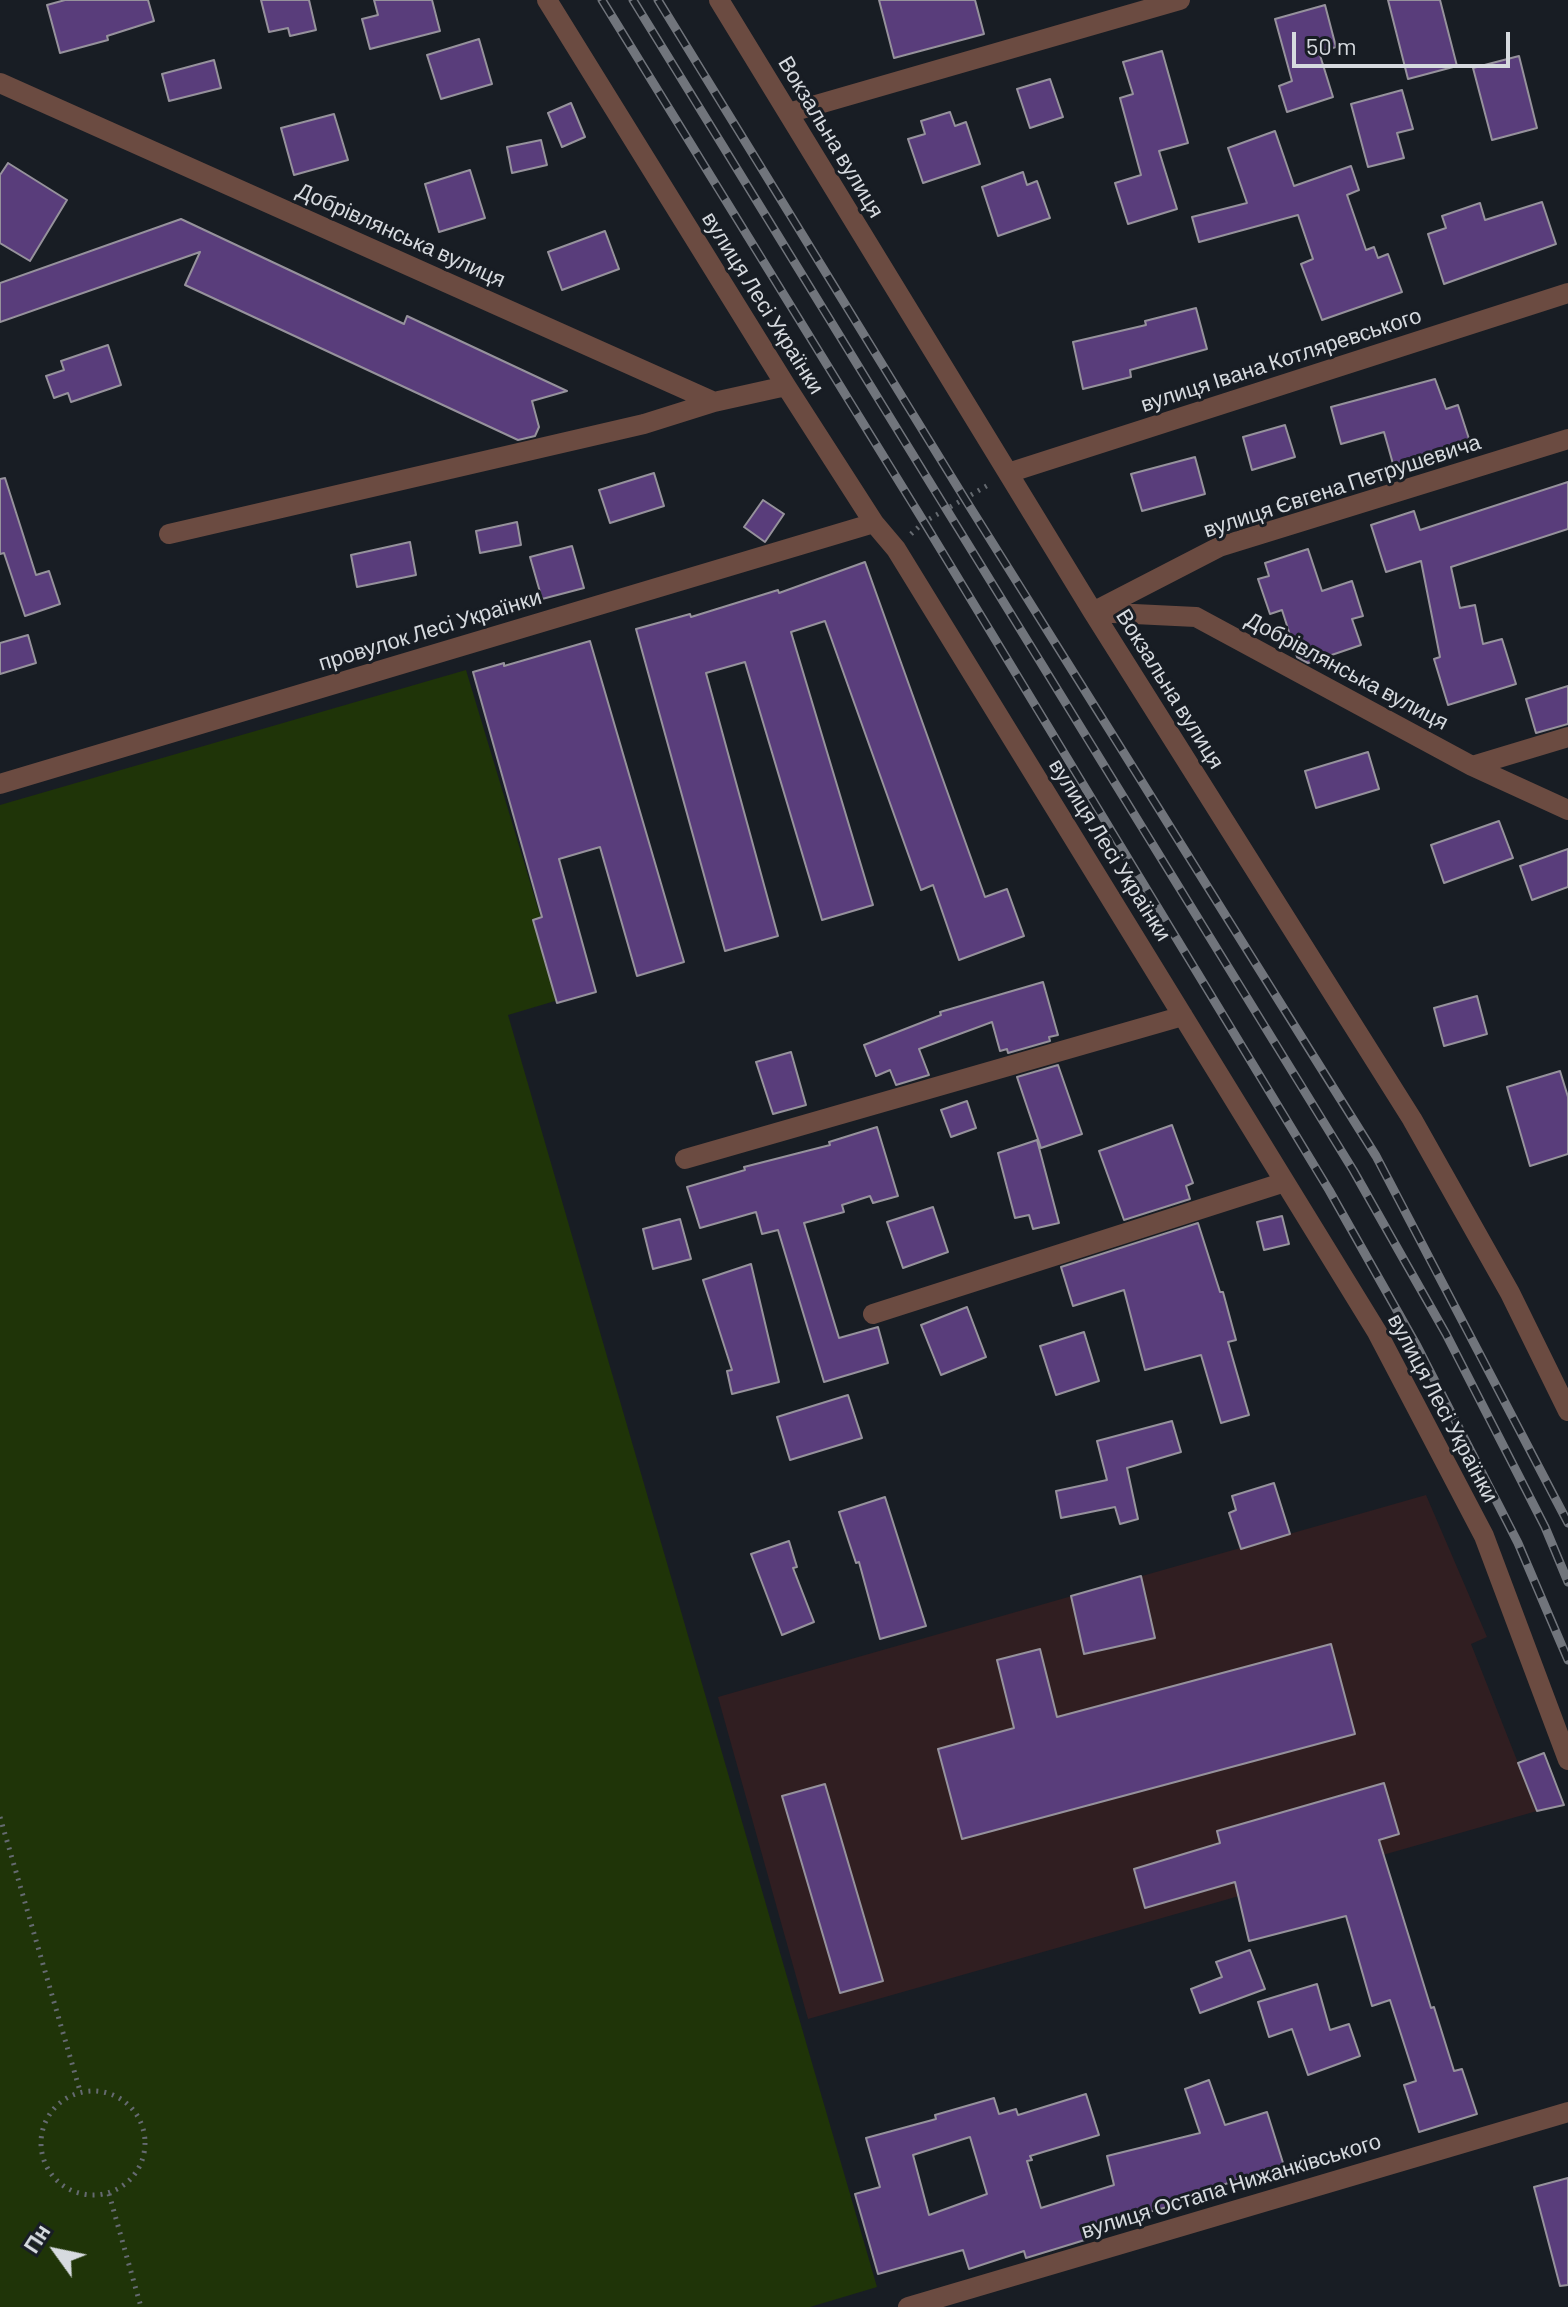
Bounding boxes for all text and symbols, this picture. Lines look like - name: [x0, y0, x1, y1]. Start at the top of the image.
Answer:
- scale bar: [1296, 16, 1514, 66]
- text: 50 m: [1306, 31, 1357, 60]
- street label: Вокзальна вулиця: [772, 52, 890, 222]
- street label: Добрівлянська вулиця: [293, 177, 509, 293]
- street label: вулиця Лесі Українки: [696, 207, 830, 399]
- street label: вулиця Івана Котляревського: [1137, 302, 1425, 418]
- street label: вулиця Євгена Петрушевича: [1200, 429, 1484, 543]
- street label: провулок Лесі Українки: [315, 584, 545, 676]
- street label: Вокзальна вулиця: [1110, 604, 1230, 774]
- street label: Добрівлянська вулиця: [1241, 606, 1453, 736]
- street label: вулиця Лесі Українки: [1043, 754, 1177, 946]
- street label: вулиця Лесі Українки: [1382, 1309, 1504, 1507]
- street label: вулиця Остапа Нижанківського: [1078, 2128, 1384, 2244]
- north arrow: [16, 2211, 96, 2291]
- text: Пн: [17, 2219, 55, 2257]

